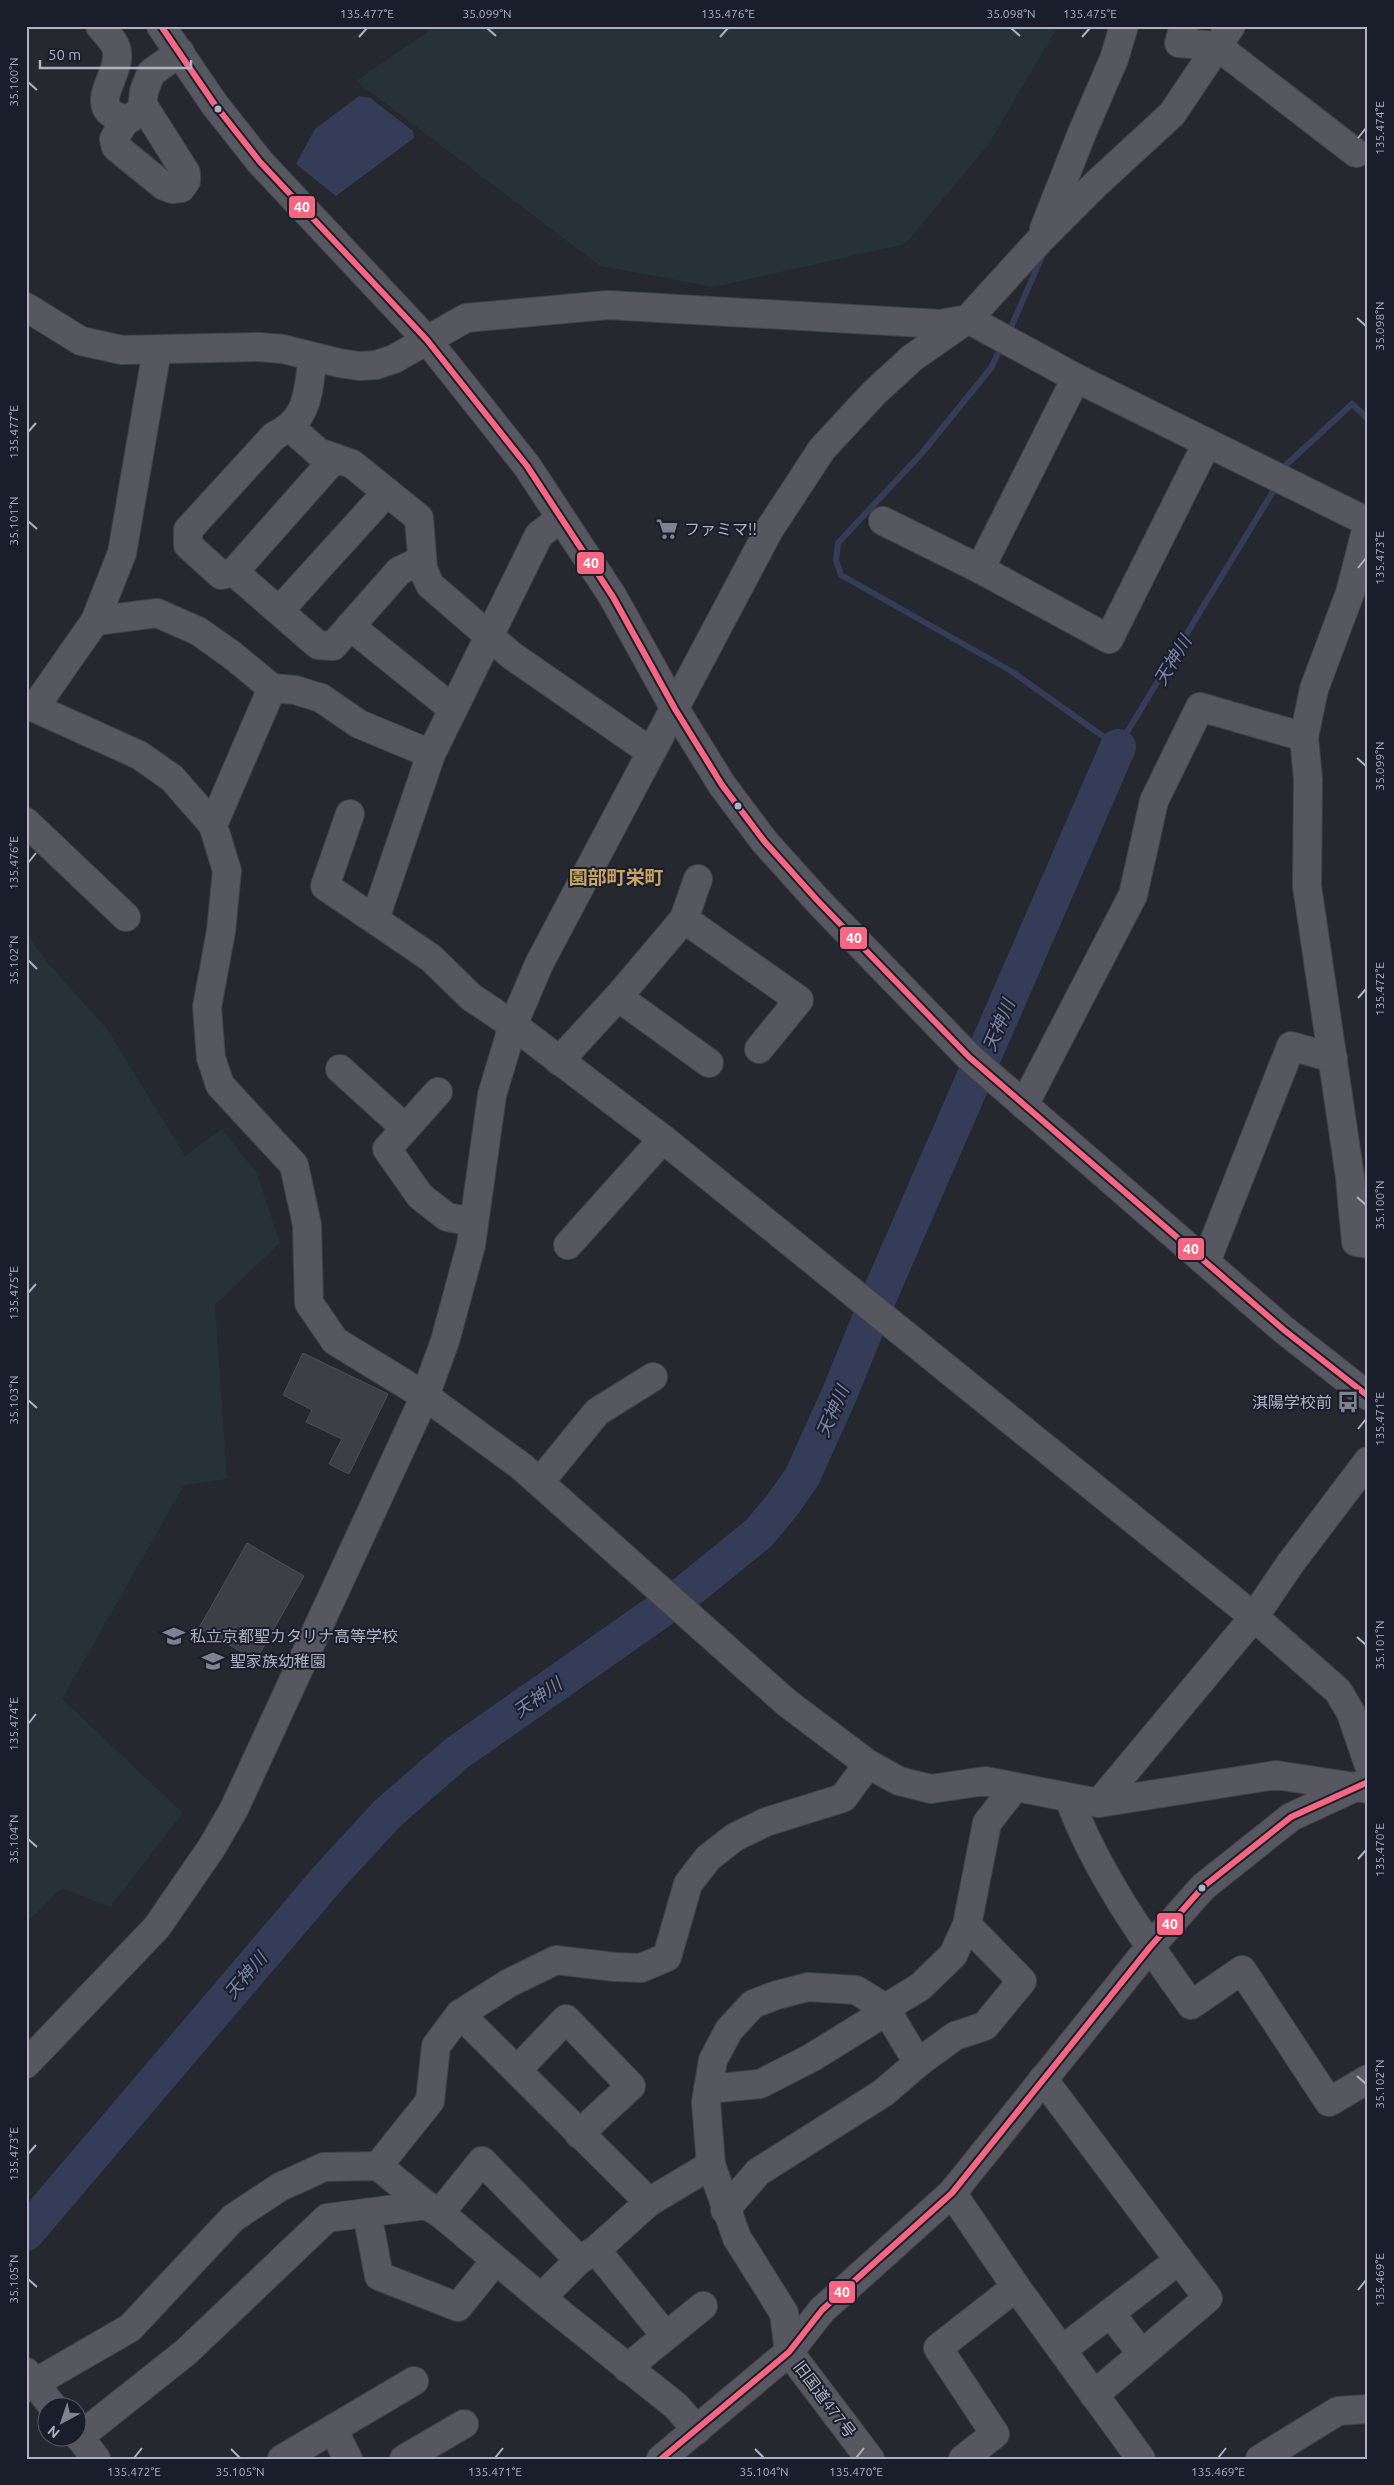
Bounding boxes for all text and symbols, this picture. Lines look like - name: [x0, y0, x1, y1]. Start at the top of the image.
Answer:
- text: 135.477°E: [340, 7, 394, 20]
- text: 35.099°N: [462, 7, 512, 20]
- text: 135.476°E: [701, 7, 755, 20]
- text: 35.098°N: [986, 7, 1036, 20]
- text: 135.475°E: [1063, 7, 1117, 20]
- scale bar: [40, 38, 191, 70]
- text: 50 m: [48, 46, 81, 63]
- text: 35.100°N: [7, 57, 20, 107]
- text: 135.474°E: [1373, 101, 1386, 155]
- unlabelled marker: [213, 104, 223, 114]
- line badge: 40: [288, 195, 316, 219]
- text: 40: [294, 199, 310, 215]
- text: 35.098°N: [1373, 301, 1386, 351]
- text: 135.477°E: [7, 405, 20, 459]
- text: 35.101°N: [7, 496, 20, 546]
- supermarket icon: ファミマ!!: [654, 516, 680, 542]
- place label: ファミマ!!: [684, 520, 757, 538]
- text: 135.473°E: [1373, 531, 1386, 585]
- line badge: 40: [576, 551, 605, 575]
- text: 40: [583, 555, 599, 571]
- water label: 天神川: [1150, 630, 1196, 688]
- text: 35.099°N: [1373, 741, 1386, 791]
- unlabelled marker: [733, 801, 743, 811]
- text: 135.476°E: [7, 836, 20, 890]
- district label: 園部町栄町: [568, 866, 664, 888]
- line badge: 40: [839, 926, 868, 950]
- text: 40: [846, 930, 862, 946]
- text: 35.102°N: [7, 935, 20, 985]
- text: 135.472°E: [1373, 962, 1386, 1016]
- water label: 天神川: [978, 994, 1019, 1054]
- text: 35.100°N: [1373, 1180, 1386, 1230]
- line badge: 40: [1177, 1237, 1205, 1261]
- text: 40: [1183, 1241, 1199, 1257]
- text: 135.475°E: [7, 1266, 20, 1320]
- text: 35.103°N: [7, 1375, 20, 1425]
- water label: 天神川: [812, 1380, 853, 1440]
- bus stop icon: 淇陽学校前: [1335, 1389, 1361, 1415]
- text: 135.471°E: [1373, 1392, 1386, 1446]
- place label: 淇陽学校前: [1252, 1393, 1332, 1411]
- text: 35.101°N: [1373, 1620, 1386, 1670]
- school or university icon: 私立京都聖カタリナ高等学校: [161, 1623, 187, 1649]
- place label: 私立京都聖カタリナ高等学校: [190, 1627, 398, 1645]
- school or university icon: 聖家族幼稚園: [200, 1648, 226, 1674]
- place label: 聖家族幼稚園: [230, 1652, 326, 1670]
- water label: 天神川: [509, 1672, 566, 1721]
- text: 135.474°E: [7, 1697, 20, 1751]
- text: 35.104°N: [7, 1814, 20, 1864]
- text: 135.470°E: [1373, 1823, 1386, 1877]
- unlabelled marker: [1197, 1883, 1207, 1893]
- line badge: 40: [1156, 1912, 1184, 1936]
- text: 40: [1162, 1916, 1178, 1932]
- water label: 天神川: [220, 1946, 271, 2002]
- text: 35.102°N: [1373, 2059, 1386, 2109]
- text: 135.473°E: [7, 2127, 20, 2181]
- text: 135.469°E: [1373, 2253, 1386, 2307]
- text: 35.105°N: [7, 2254, 20, 2304]
- line badge: 40: [828, 2280, 856, 2304]
- text: 40: [834, 2284, 850, 2300]
- street label: 旧国道477号: [790, 2357, 860, 2441]
- north arrow: [38, 2398, 88, 2448]
- text: N: [44, 2422, 63, 2441]
- text: 135.472°E: [107, 2465, 161, 2478]
- text: 35.105°N: [215, 2465, 265, 2478]
- text: 135.471°E: [468, 2465, 522, 2478]
- text: 35.104°N: [739, 2465, 789, 2478]
- text: 135.470°E: [829, 2465, 883, 2478]
- text: 135.469°E: [1191, 2465, 1245, 2478]

